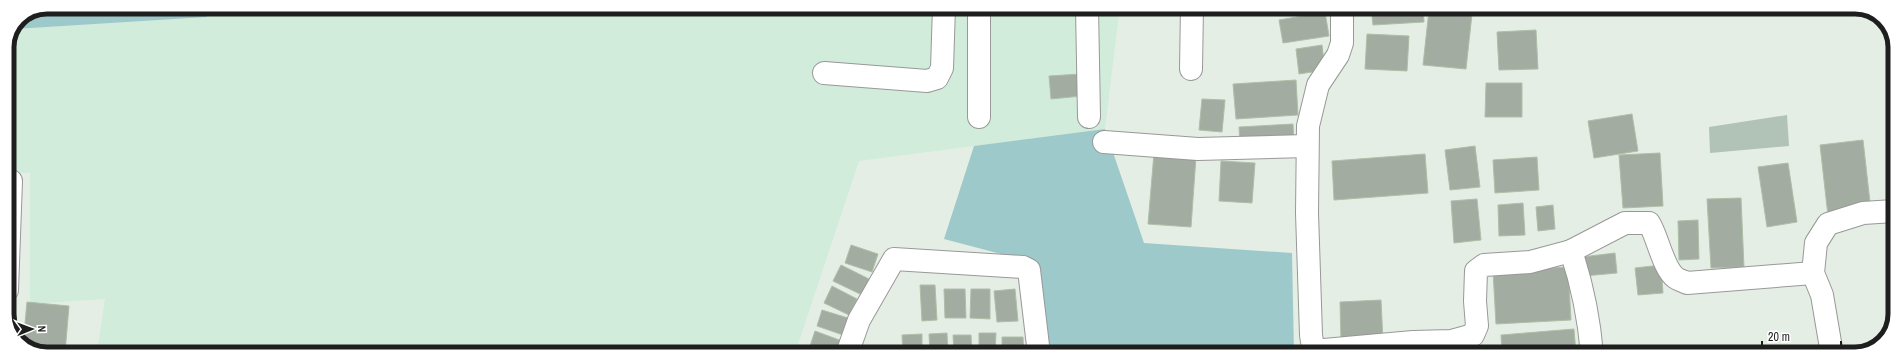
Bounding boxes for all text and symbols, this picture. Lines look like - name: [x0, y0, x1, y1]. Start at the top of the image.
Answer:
- north arrow: [12, 309, 52, 349]
- scale bar: [1762, 323, 1841, 349]
- text: N: [35, 325, 49, 332]
- text: 20 m: [1768, 329, 1790, 345]

